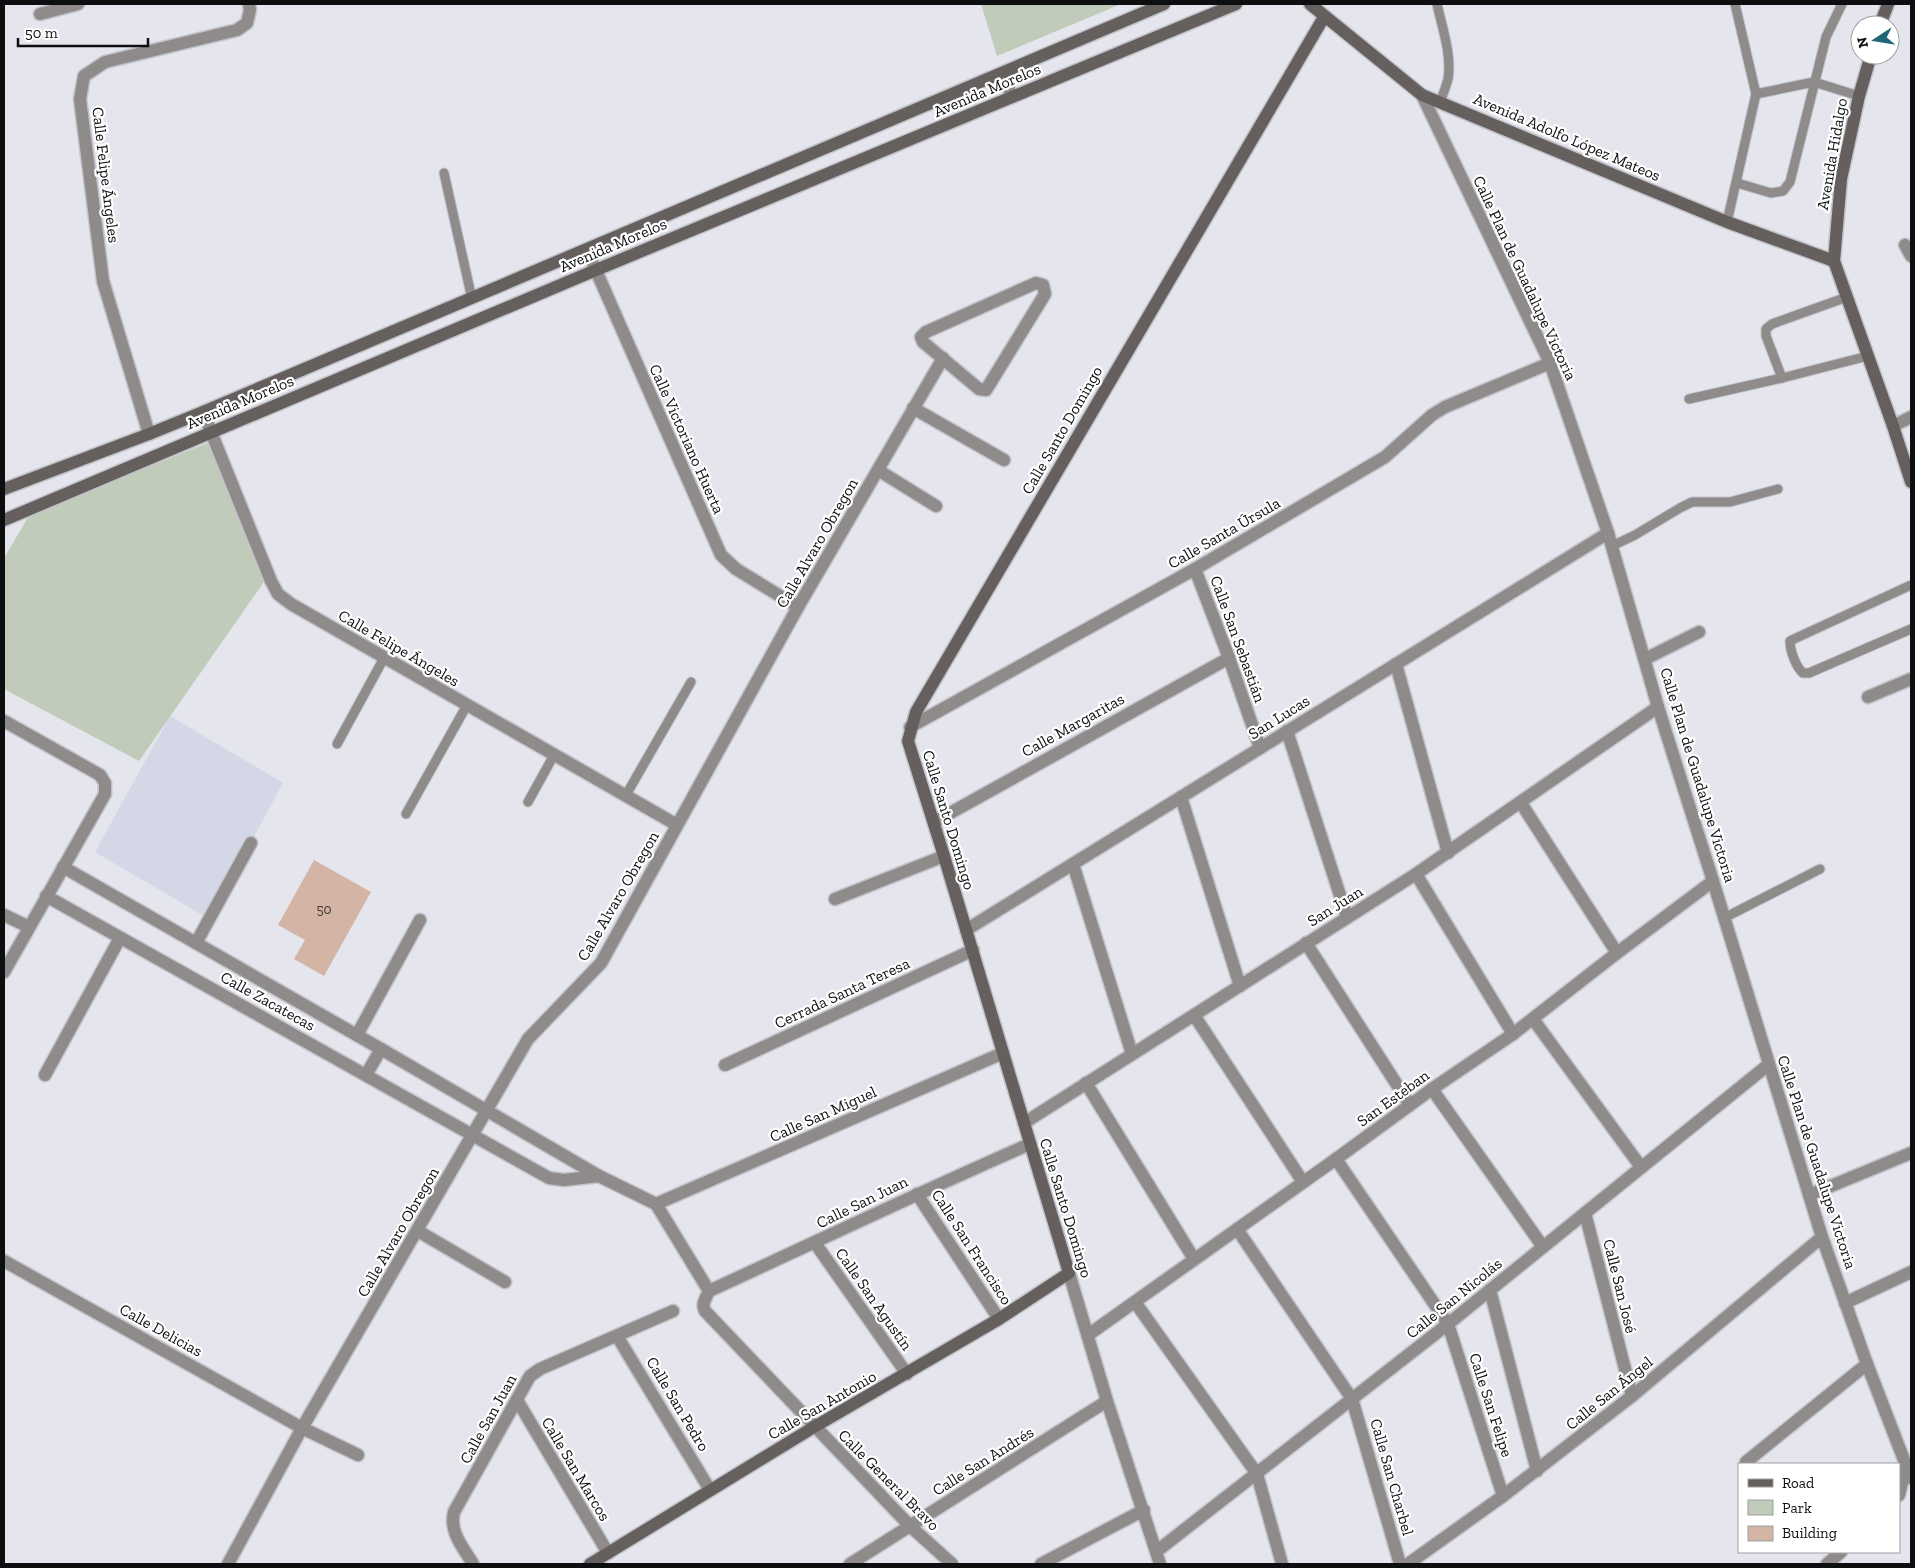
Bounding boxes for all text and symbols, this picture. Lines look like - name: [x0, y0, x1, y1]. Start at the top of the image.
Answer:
- scale bar: [18, 15, 148, 47]
- north arrow: [1850, 15, 1900, 65]
- text: 50 m: [25, 24, 58, 42]
- text: N: [1853, 35, 1872, 50]
- street label: Avenida Morelos: [931, 59, 1043, 121]
- street label: Avenida Adolfo López Mateos: [1471, 89, 1663, 185]
- street label: Avenida Hidalgo: [1813, 97, 1851, 211]
- street label: Calle Felipe Ángeles: [88, 106, 124, 244]
- street label: Calle Plan de Guadalupe Victoria: [1469, 173, 1581, 384]
- street label: Avenida Morelos: [557, 214, 669, 276]
- street label: Calle Victoriano Huerta: [645, 361, 729, 517]
- street label: Calle Santo Domingo: [1018, 363, 1106, 497]
- street label: Avenida Morelos: [184, 371, 296, 433]
- street label: Calle Alvaro Obregon: [772, 474, 862, 611]
- street label: Calle Santa Úrsula: [1165, 493, 1284, 573]
- street label: Calle San Sebastián: [1206, 573, 1270, 706]
- street label: Calle Felipe Ángeles: [335, 606, 463, 690]
- street label: Calle Plan de Guadalupe Victoria: [1656, 665, 1740, 885]
- street label: Calle Margaritas: [1018, 689, 1128, 761]
- street label: San Lucas: [1245, 691, 1313, 743]
- street label: Calle Santo Domingo: [919, 748, 979, 892]
- street label: Calle Alvaro Obregon: [573, 827, 663, 964]
- street label: San Juan: [1304, 881, 1367, 930]
- house number: 50: [316, 901, 332, 918]
- street label: Cerrada Santa Teresa: [771, 953, 913, 1033]
- street label: Calle Zacatecas: [217, 967, 319, 1035]
- street label: Calle Plan de Guadalupe Victoria: [1773, 1053, 1861, 1271]
- street label: San Esteban: [1353, 1065, 1433, 1130]
- street label: Calle San Miguel: [767, 1082, 879, 1146]
- street label: Calle Santo Domingo: [1036, 1136, 1096, 1280]
- street label: Calle Alvaro Obregon: [353, 1163, 443, 1300]
- street label: Calle San Juan: [813, 1171, 912, 1232]
- street label: Calle San Francisco: [928, 1186, 1016, 1308]
- street label: Calle San José: [1599, 1237, 1641, 1335]
- street label: Calle San Agustín: [832, 1244, 917, 1355]
- street label: Calle San Nicolás: [1402, 1254, 1506, 1342]
- street label: Calle Delicias: [116, 1299, 206, 1361]
- street label: Calle San Felipe: [1465, 1351, 1517, 1459]
- street label: Calle San Ángel: [1562, 1352, 1656, 1434]
- street label: Calle San Pedro: [642, 1353, 714, 1455]
- street label: Calle San Antonio: [764, 1366, 880, 1444]
- street label: Calle San Juan: [456, 1370, 521, 1467]
- street label: Calle San Marcos: [538, 1414, 614, 1524]
- street label: Calle San Charbel: [1366, 1416, 1418, 1538]
- street label: Calle San Andrés: [929, 1422, 1037, 1500]
- street label: Calle General Bravo: [834, 1425, 944, 1535]
- legend: [1738, 1463, 1900, 1553]
- text: Road: [1782, 1474, 1815, 1492]
- text: Park: [1782, 1499, 1812, 1517]
- text: Building: [1782, 1524, 1837, 1542]

